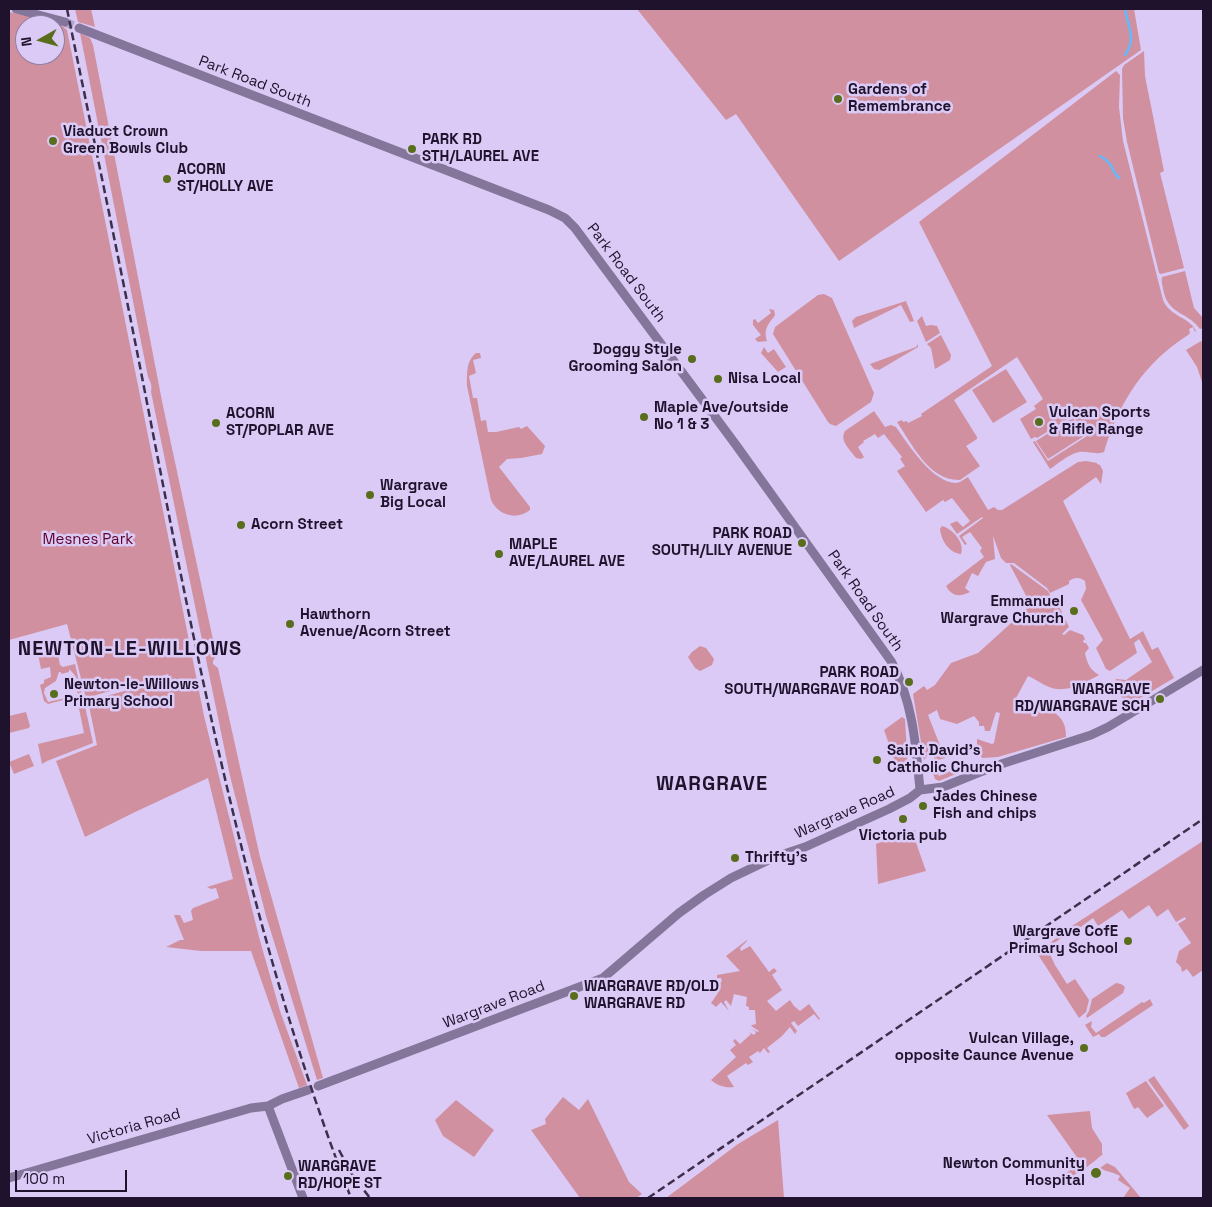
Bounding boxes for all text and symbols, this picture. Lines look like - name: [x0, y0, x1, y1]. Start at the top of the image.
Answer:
- north arrow: [15, 15, 65, 65]
- text: N: [17, 36, 36, 47]
- street label: Park Road South: [196, 52, 314, 112]
- place label: Gardens of Remembrance: [848, 81, 951, 116]
- marker: Gardens of Remembrance: [832, 93, 844, 105]
- place label: Viaduct Crown Green Bowls Club: [63, 123, 188, 158]
- place label: PARK RD STH/LAUREL AVE: [422, 131, 539, 166]
- marker: Viaduct Crown Green Bowls Club: [47, 135, 59, 147]
- marker: PARK RD STH/LAUREL AVE: [406, 143, 418, 155]
- place label: ACORN ST/HOLLY AVE: [177, 161, 273, 196]
- marker: ACORN ST/HOLLY AVE: [161, 173, 173, 185]
- street label: Park Road South: [583, 220, 669, 326]
- place label: Doggy Style Grooming Salon: [568, 341, 682, 376]
- marker: Doggy Style Grooming Salon: [686, 353, 698, 365]
- place label: Nisa Local: [728, 370, 801, 388]
- marker: Nisa Local: [712, 373, 724, 385]
- place label: Maple Ave/outside No 1 & 3: [654, 399, 789, 434]
- place label: Vulcan Sports & Rifle Range: [1049, 404, 1150, 439]
- place label: ACORN ST/POPLAR AVE: [226, 405, 334, 440]
- marker: Maple Ave/outside No 1 & 3: [638, 411, 650, 423]
- marker: Vulcan Sports & Rifle Range: [1033, 416, 1045, 428]
- marker: ACORN ST/POPLAR AVE: [210, 417, 222, 429]
- place label: Wargrave Big Local: [380, 477, 448, 512]
- marker: Wargrave Big Local: [364, 489, 376, 501]
- place label: Acorn Street: [251, 516, 343, 534]
- marker: Acorn Street: [235, 519, 247, 531]
- place label: PARK ROAD SOUTH/LILY AVENUE: [652, 525, 792, 560]
- park label: Mesnes Park: [43, 531, 133, 549]
- place label: MAPLE AVE/LAUREL AVE: [509, 536, 625, 571]
- marker: PARK ROAD SOUTH/LILY AVENUE: [796, 537, 808, 549]
- street label: Park Road South: [823, 547, 907, 655]
- marker: MAPLE AVE/LAUREL AVE: [493, 548, 505, 560]
- place label: Emmanuel Wargrave Church: [941, 593, 1064, 628]
- marker: Emmanuel Wargrave Church: [1068, 605, 1080, 617]
- place label: Hawthorn Avenue/Acorn Street: [300, 606, 451, 641]
- marker: Hawthorn Avenue/Acorn Street: [284, 618, 296, 630]
- district label: NEWTON-LE-WILLOWS: [16, 638, 244, 662]
- place label: PARK ROAD SOUTH/WARGRAVE ROAD: [724, 664, 899, 699]
- place label: Newton-le-Willows Primary School: [64, 676, 199, 711]
- marker: PARK ROAD SOUTH/WARGRAVE ROAD: [903, 676, 915, 688]
- place label: WARGRAVE RD/WARGRAVE SCH: [1015, 681, 1150, 716]
- marker: Newton-le-Willows Primary School: [48, 688, 60, 700]
- marker: WARGRAVE RD/WARGRAVE SCH: [1154, 693, 1166, 705]
- place label: Saint David's Catholic Church: [887, 742, 1002, 777]
- marker: Saint David's Catholic Church: [871, 754, 883, 766]
- district label: WARGRAVE: [655, 773, 769, 797]
- street label: Wargrave Road: [792, 783, 898, 843]
- place label: Jades Chinese Fish and chips: [933, 788, 1037, 823]
- marker: Jades Chinese Fish and chips: [917, 800, 929, 812]
- marker: Victoria pub: [897, 813, 909, 825]
- place label: Victoria pub: [859, 827, 947, 845]
- place label: Thrifty's: [745, 849, 808, 867]
- marker: Thrifty's: [729, 852, 741, 864]
- place label: Wargrave CofE Primary School: [1009, 923, 1118, 958]
- marker: Wargrave CofE Primary School: [1122, 935, 1134, 947]
- street label: Wargrave Road: [441, 977, 547, 1033]
- place label: WARGRAVE RD/OLD WARGRAVE RD: [584, 978, 719, 1013]
- marker: WARGRAVE RD/OLD WARGRAVE RD: [568, 990, 580, 1002]
- place label: Vulcan Village, opposite Caunce Avenue: [895, 1030, 1074, 1065]
- marker: Vulcan Village, opposite Caunce Avenue: [1078, 1042, 1090, 1054]
- street label: Victoria Road: [85, 1105, 183, 1149]
- place label: Newton Community Hospital: [943, 1155, 1085, 1190]
- place label: WARGRAVE RD/HOPE ST: [298, 1158, 382, 1193]
- scale bar: [18, 1160, 130, 1192]
- marker: Newton Community Hospital: [1089, 1166, 1103, 1180]
- text: 100 m: [23, 1169, 65, 1188]
- marker: WARGRAVE RD/HOPE ST: [282, 1170, 294, 1182]

